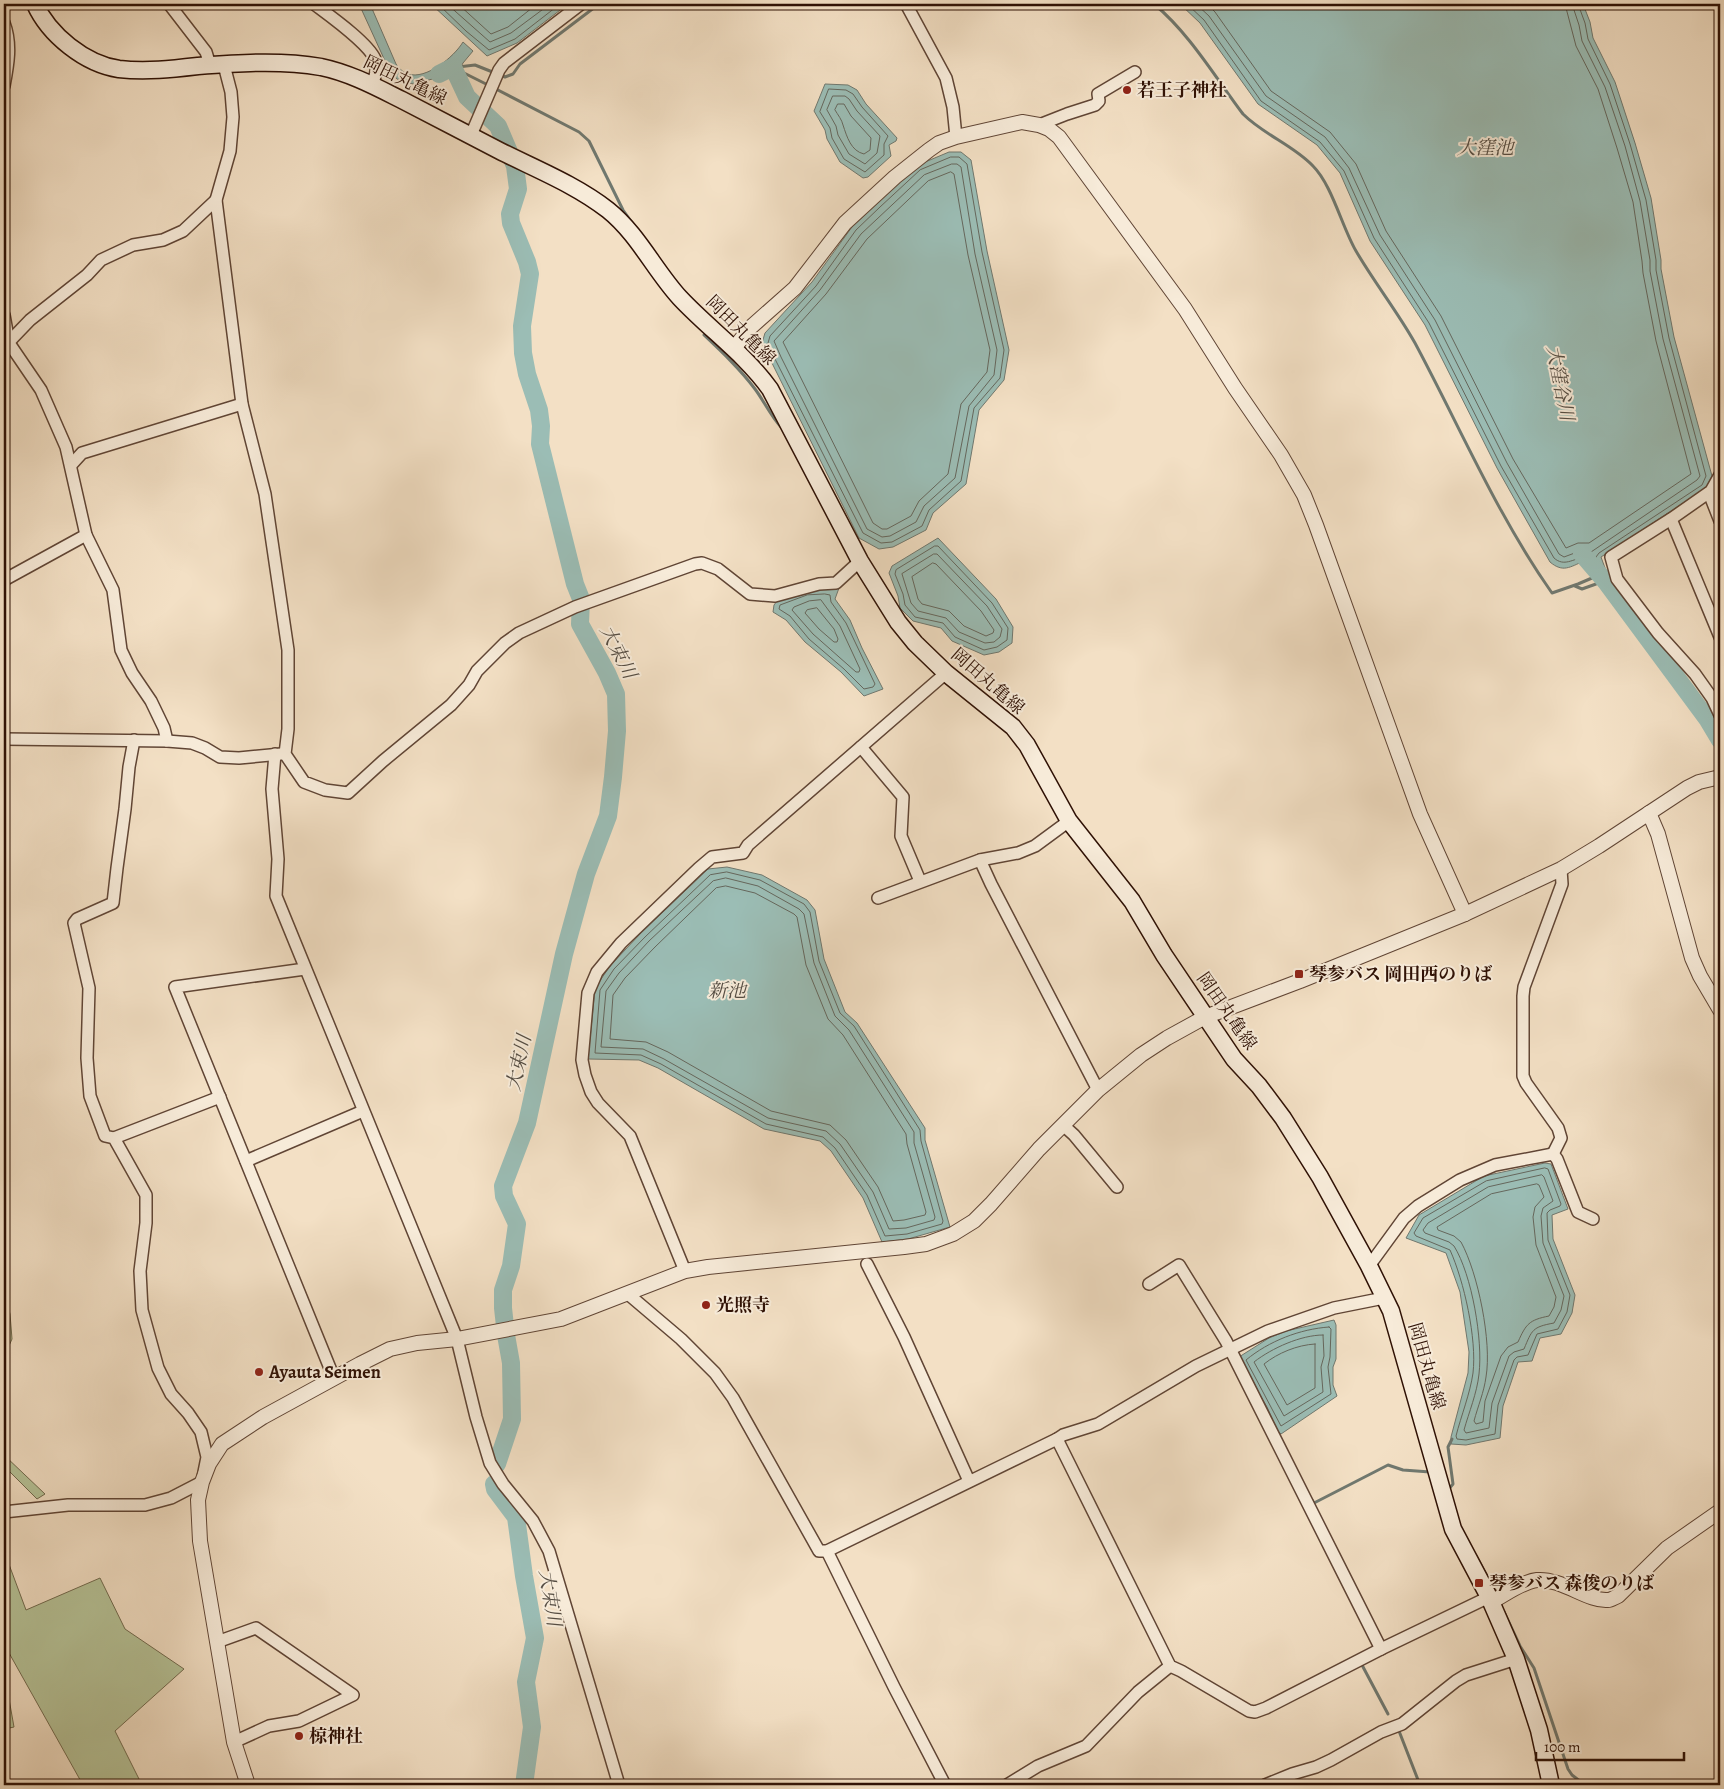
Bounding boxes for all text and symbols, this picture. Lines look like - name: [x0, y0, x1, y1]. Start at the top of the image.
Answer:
- street label: 岡田丸亀線: [359, 49, 451, 111]
- place label: 若王子神社: [1137, 78, 1227, 102]
- marker: 若王子神社: [1121, 84, 1133, 96]
- water label: 大窪池: [1456, 135, 1515, 161]
- street label: 岡田丸亀線: [701, 290, 781, 370]
- water label: 大窪谷川: [1540, 343, 1580, 425]
- water label: 大束川: [593, 621, 643, 685]
- street label: 岡田丸亀線: [946, 642, 1030, 720]
- place label: 琴参バス 岡田西のりば: [1309, 962, 1492, 986]
- street label: 岡田丸亀線: [1191, 967, 1263, 1055]
- marker: 琴参バス 岡田西のりば: [1293, 968, 1305, 980]
- water label: 新池: [708, 978, 748, 1004]
- water label: 大束川: [500, 1030, 538, 1094]
- place label: 光照寺: [716, 1293, 770, 1317]
- marker: 光照寺: [700, 1299, 712, 1311]
- street label: 岡田丸亀線: [1403, 1319, 1451, 1413]
- place label: Ayauta Seimen: [268, 1360, 381, 1384]
- marker: Ayauta Seimen: [253, 1366, 265, 1378]
- water label: 大束川: [533, 1568, 568, 1630]
- place label: 琴参バス 森俊のりば: [1489, 1571, 1654, 1595]
- marker: 琴参バス 森俊のりば: [1473, 1577, 1485, 1589]
- place label: 椋神社: [309, 1724, 363, 1748]
- scale bar: [1536, 1729, 1684, 1761]
- marker: 椋神社: [293, 1730, 305, 1742]
- text: 100 m: [1544, 1737, 1581, 1757]

